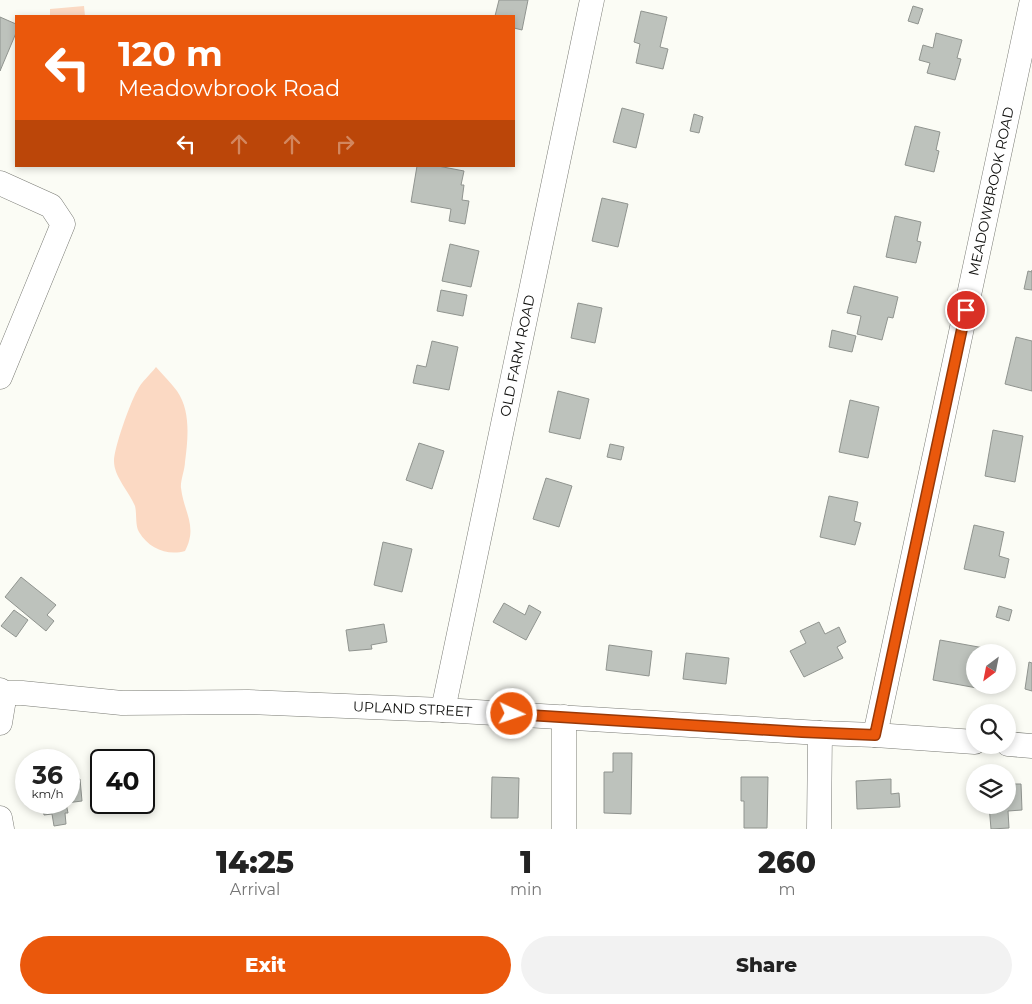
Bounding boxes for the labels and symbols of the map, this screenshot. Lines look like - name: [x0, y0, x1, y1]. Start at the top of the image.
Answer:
- street label: MEADOWBROOK ROAD: [964, 105, 1018, 277]
- pin: [945, 289, 987, 331]
- street label: OLD FARM ROAD: [496, 293, 539, 418]
- north arrow: [966, 644, 1016, 694]
- position arrow: [485, 687, 537, 739]
- street label: UPLAND STREET: [353, 697, 473, 721]
- speed limit sign: 40: [90, 749, 155, 814]

